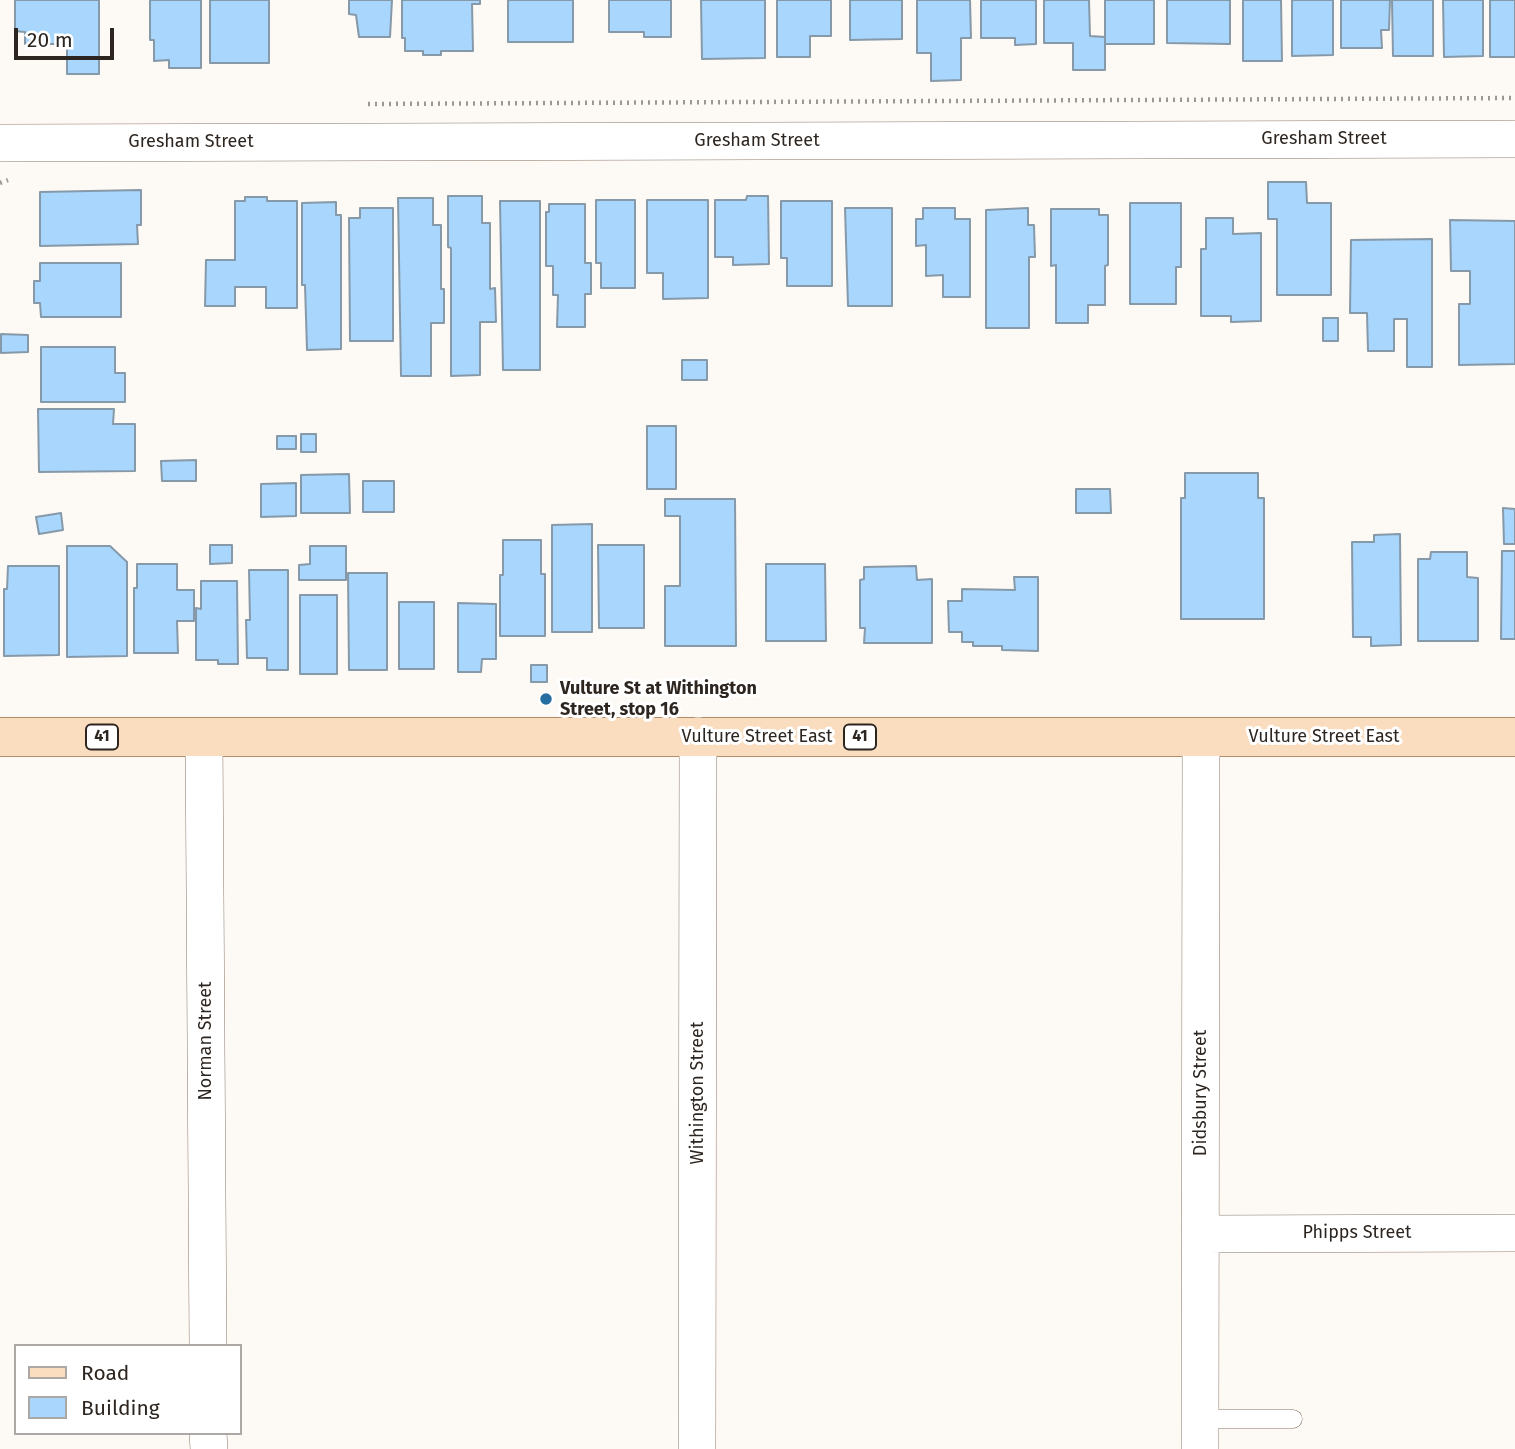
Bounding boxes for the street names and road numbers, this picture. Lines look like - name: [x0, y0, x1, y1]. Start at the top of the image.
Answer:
- street label: Gresham Street: [1261, 128, 1387, 150]
- street label: Gresham Street: [694, 130, 820, 152]
- street label: Gresham Street: [128, 131, 254, 153]
- road number: 41: [86, 724, 118, 750]
- road number: 41: [844, 724, 876, 750]
- street label: Vulture Street East: [682, 726, 832, 748]
- street label: Vulture Street East: [1249, 726, 1399, 748]
- street label: Norman Street: [195, 981, 217, 1101]
- street label: Withington Street: [687, 1022, 709, 1164]
- street label: Didsbury Street: [1190, 1030, 1212, 1156]
- street label: Phipps Street: [1302, 1222, 1412, 1244]

